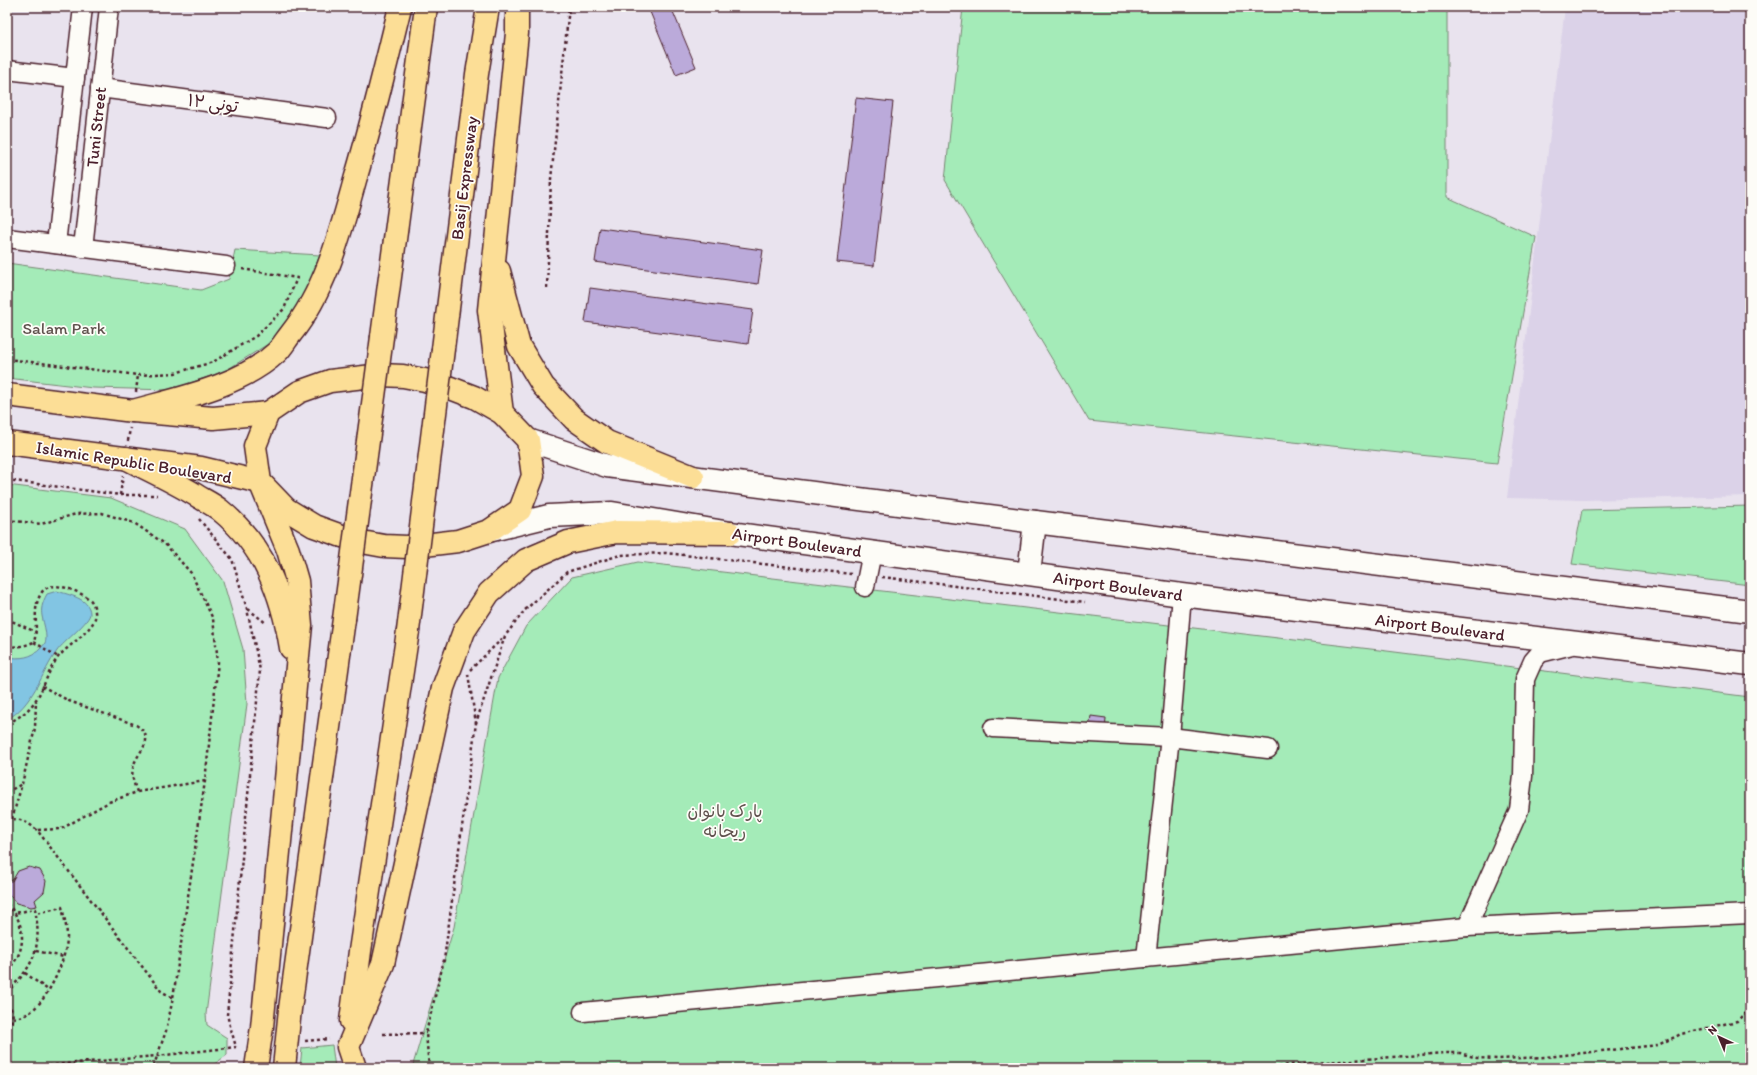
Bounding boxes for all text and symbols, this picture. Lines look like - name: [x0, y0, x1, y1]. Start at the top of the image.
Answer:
- street label: Tuni Street: [82, 86, 110, 168]
- street label: تونی ۱۲: [186, 90, 241, 118]
- street label: Basij Expressway: [447, 115, 481, 241]
- park label: Salam Park: [22, 318, 106, 338]
- street label: Islamic Republic Boulevard: [35, 437, 234, 487]
- street label: Airport Boulevard: [731, 523, 863, 561]
- street label: Airport Boulevard: [1052, 567, 1184, 605]
- street label: Airport Boulevard: [1374, 609, 1506, 645]
- park label: پارک بانوان ریحانه: [687, 801, 763, 841]
- north arrow: [1699, 1017, 1739, 1057]
- text: N: [1705, 1023, 1720, 1037]

